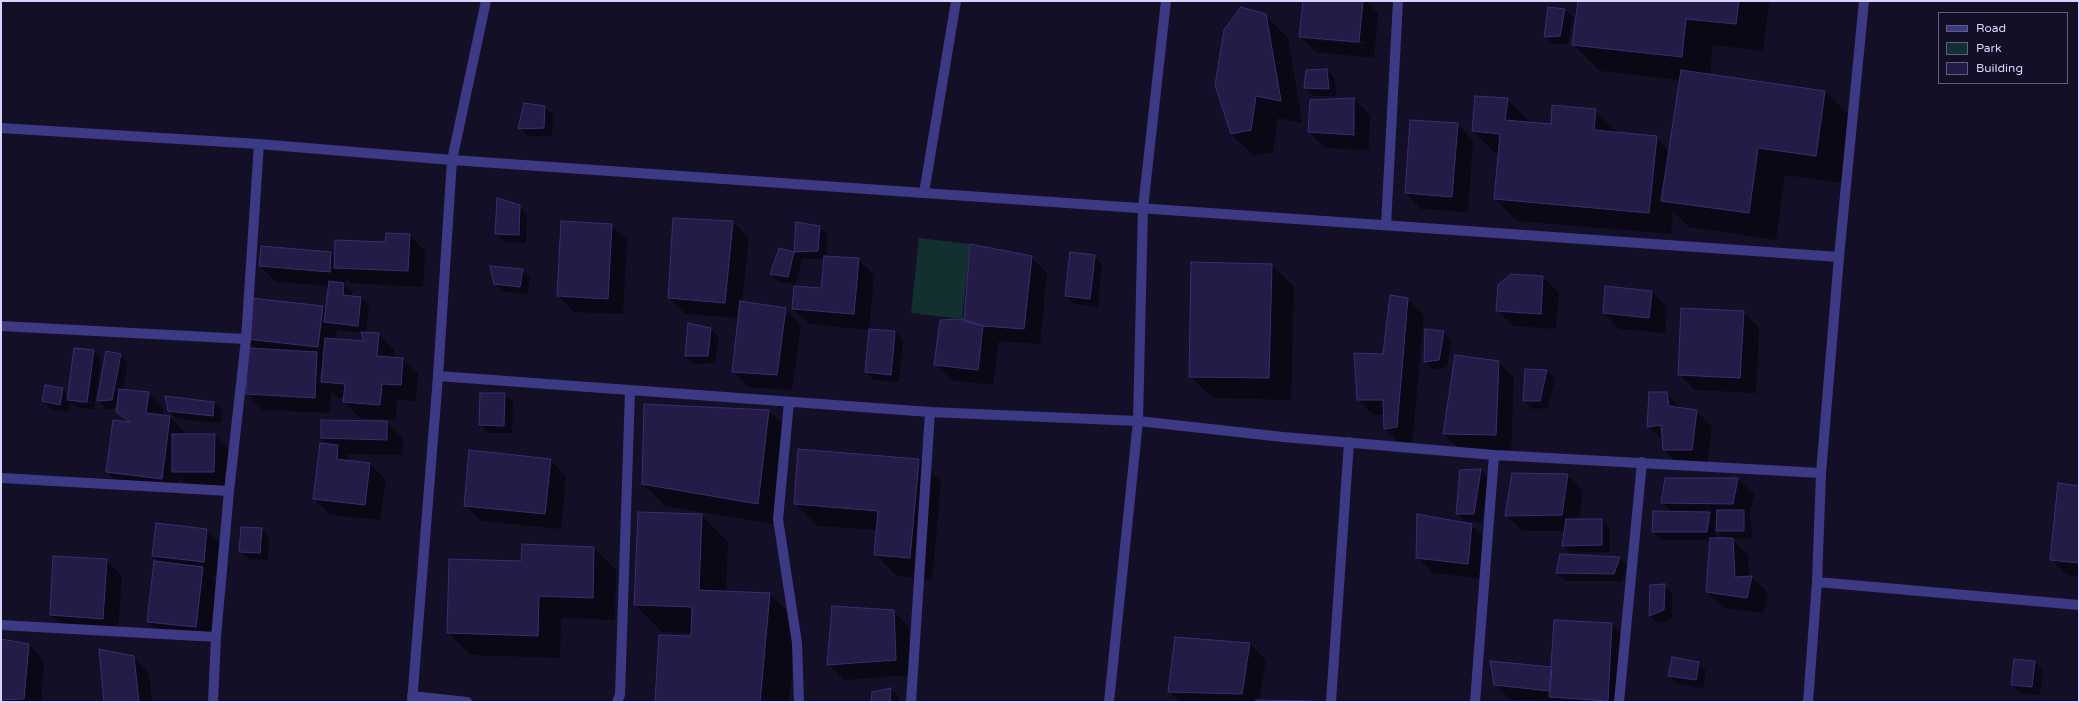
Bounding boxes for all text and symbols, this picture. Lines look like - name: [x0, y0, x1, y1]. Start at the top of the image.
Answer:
- legend: [1938, 12, 2068, 84]
- text: Road: [1976, 21, 2006, 35]
- text: Park: [1976, 41, 2002, 55]
- text: Building: [1976, 61, 2023, 75]

